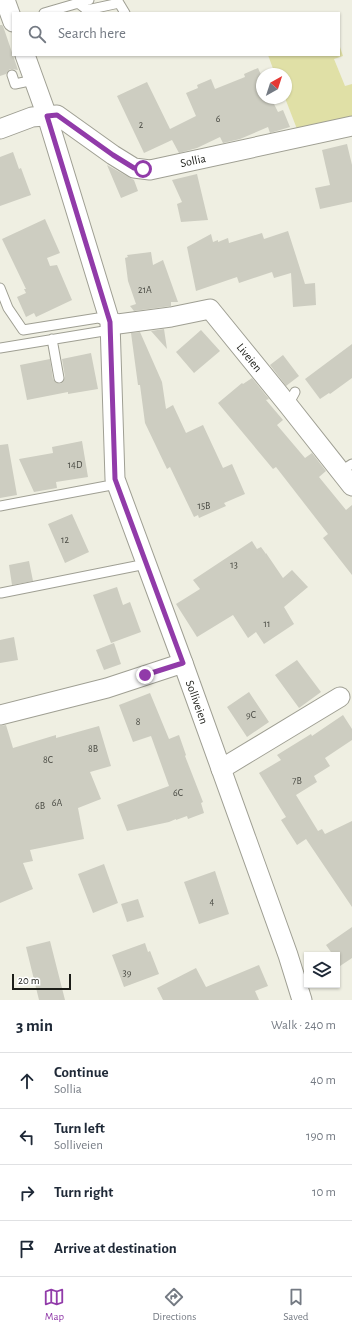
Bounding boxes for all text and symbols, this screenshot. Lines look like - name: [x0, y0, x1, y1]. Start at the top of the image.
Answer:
- search box: [12, 12, 340, 56]
- icon: search: [26, 23, 48, 45]
- text: Search here: [58, 26, 126, 41]
- north arrow: [256, 68, 292, 104]
- house number: 6: [216, 114, 221, 124]
- house number: 2: [139, 120, 144, 130]
- street label: Sollia: [179, 152, 207, 169]
- route start: [134, 160, 152, 178]
- house number: 21A: [138, 285, 152, 295]
- street label: Liveien: [234, 341, 264, 374]
- house number: 14D: [68, 460, 83, 470]
- house number: 15B: [198, 501, 211, 511]
- house number: 12: [61, 535, 69, 545]
- house number: 13: [230, 560, 238, 570]
- house number: 11: [264, 619, 270, 629]
- route end: [136, 666, 154, 684]
- street label: Solliveien: [184, 679, 210, 725]
- house number: 9C: [246, 710, 256, 720]
- house number: 8: [136, 717, 141, 727]
- house number: 8B: [88, 744, 98, 754]
- house number: 8C: [43, 755, 53, 765]
- house number: 7B: [292, 776, 302, 786]
- house number: 6C: [173, 788, 183, 798]
- house number: 6A: [52, 798, 62, 808]
- house number: 6B: [35, 801, 45, 811]
- house number: 4: [210, 897, 215, 907]
- map controls: [304, 952, 340, 988]
- button: layers: [304, 952, 340, 988]
- house number: 39: [123, 968, 132, 978]
- scale bar: [12, 972, 71, 991]
- text: 20 m: [18, 975, 39, 986]
- text: 3 min: [16, 1017, 53, 1034]
- text: Walk · 240 m: [271, 1019, 336, 1032]
- text: Continue: [54, 1065, 109, 1080]
- icon: ahead: [16, 1070, 38, 1092]
- text: 40 m: [310, 1074, 336, 1087]
- text: Sollia: [54, 1083, 82, 1096]
- text: Turn left: [54, 1121, 105, 1136]
- icon: left: [16, 1126, 38, 1148]
- text: 190 m: [306, 1130, 336, 1143]
- text: Solliveien: [54, 1139, 103, 1152]
- icon: right: [16, 1182, 38, 1204]
- text: Turn right: [54, 1185, 113, 1200]
- text: 10 m: [312, 1186, 336, 1199]
- icon: arrive: [16, 1238, 38, 1260]
- text: Arrive at destination: [54, 1241, 177, 1256]
- tab: Map: [43, 1286, 65, 1323]
- tab: Directions: [152, 1286, 196, 1323]
- tab: Saved: [283, 1286, 308, 1323]

